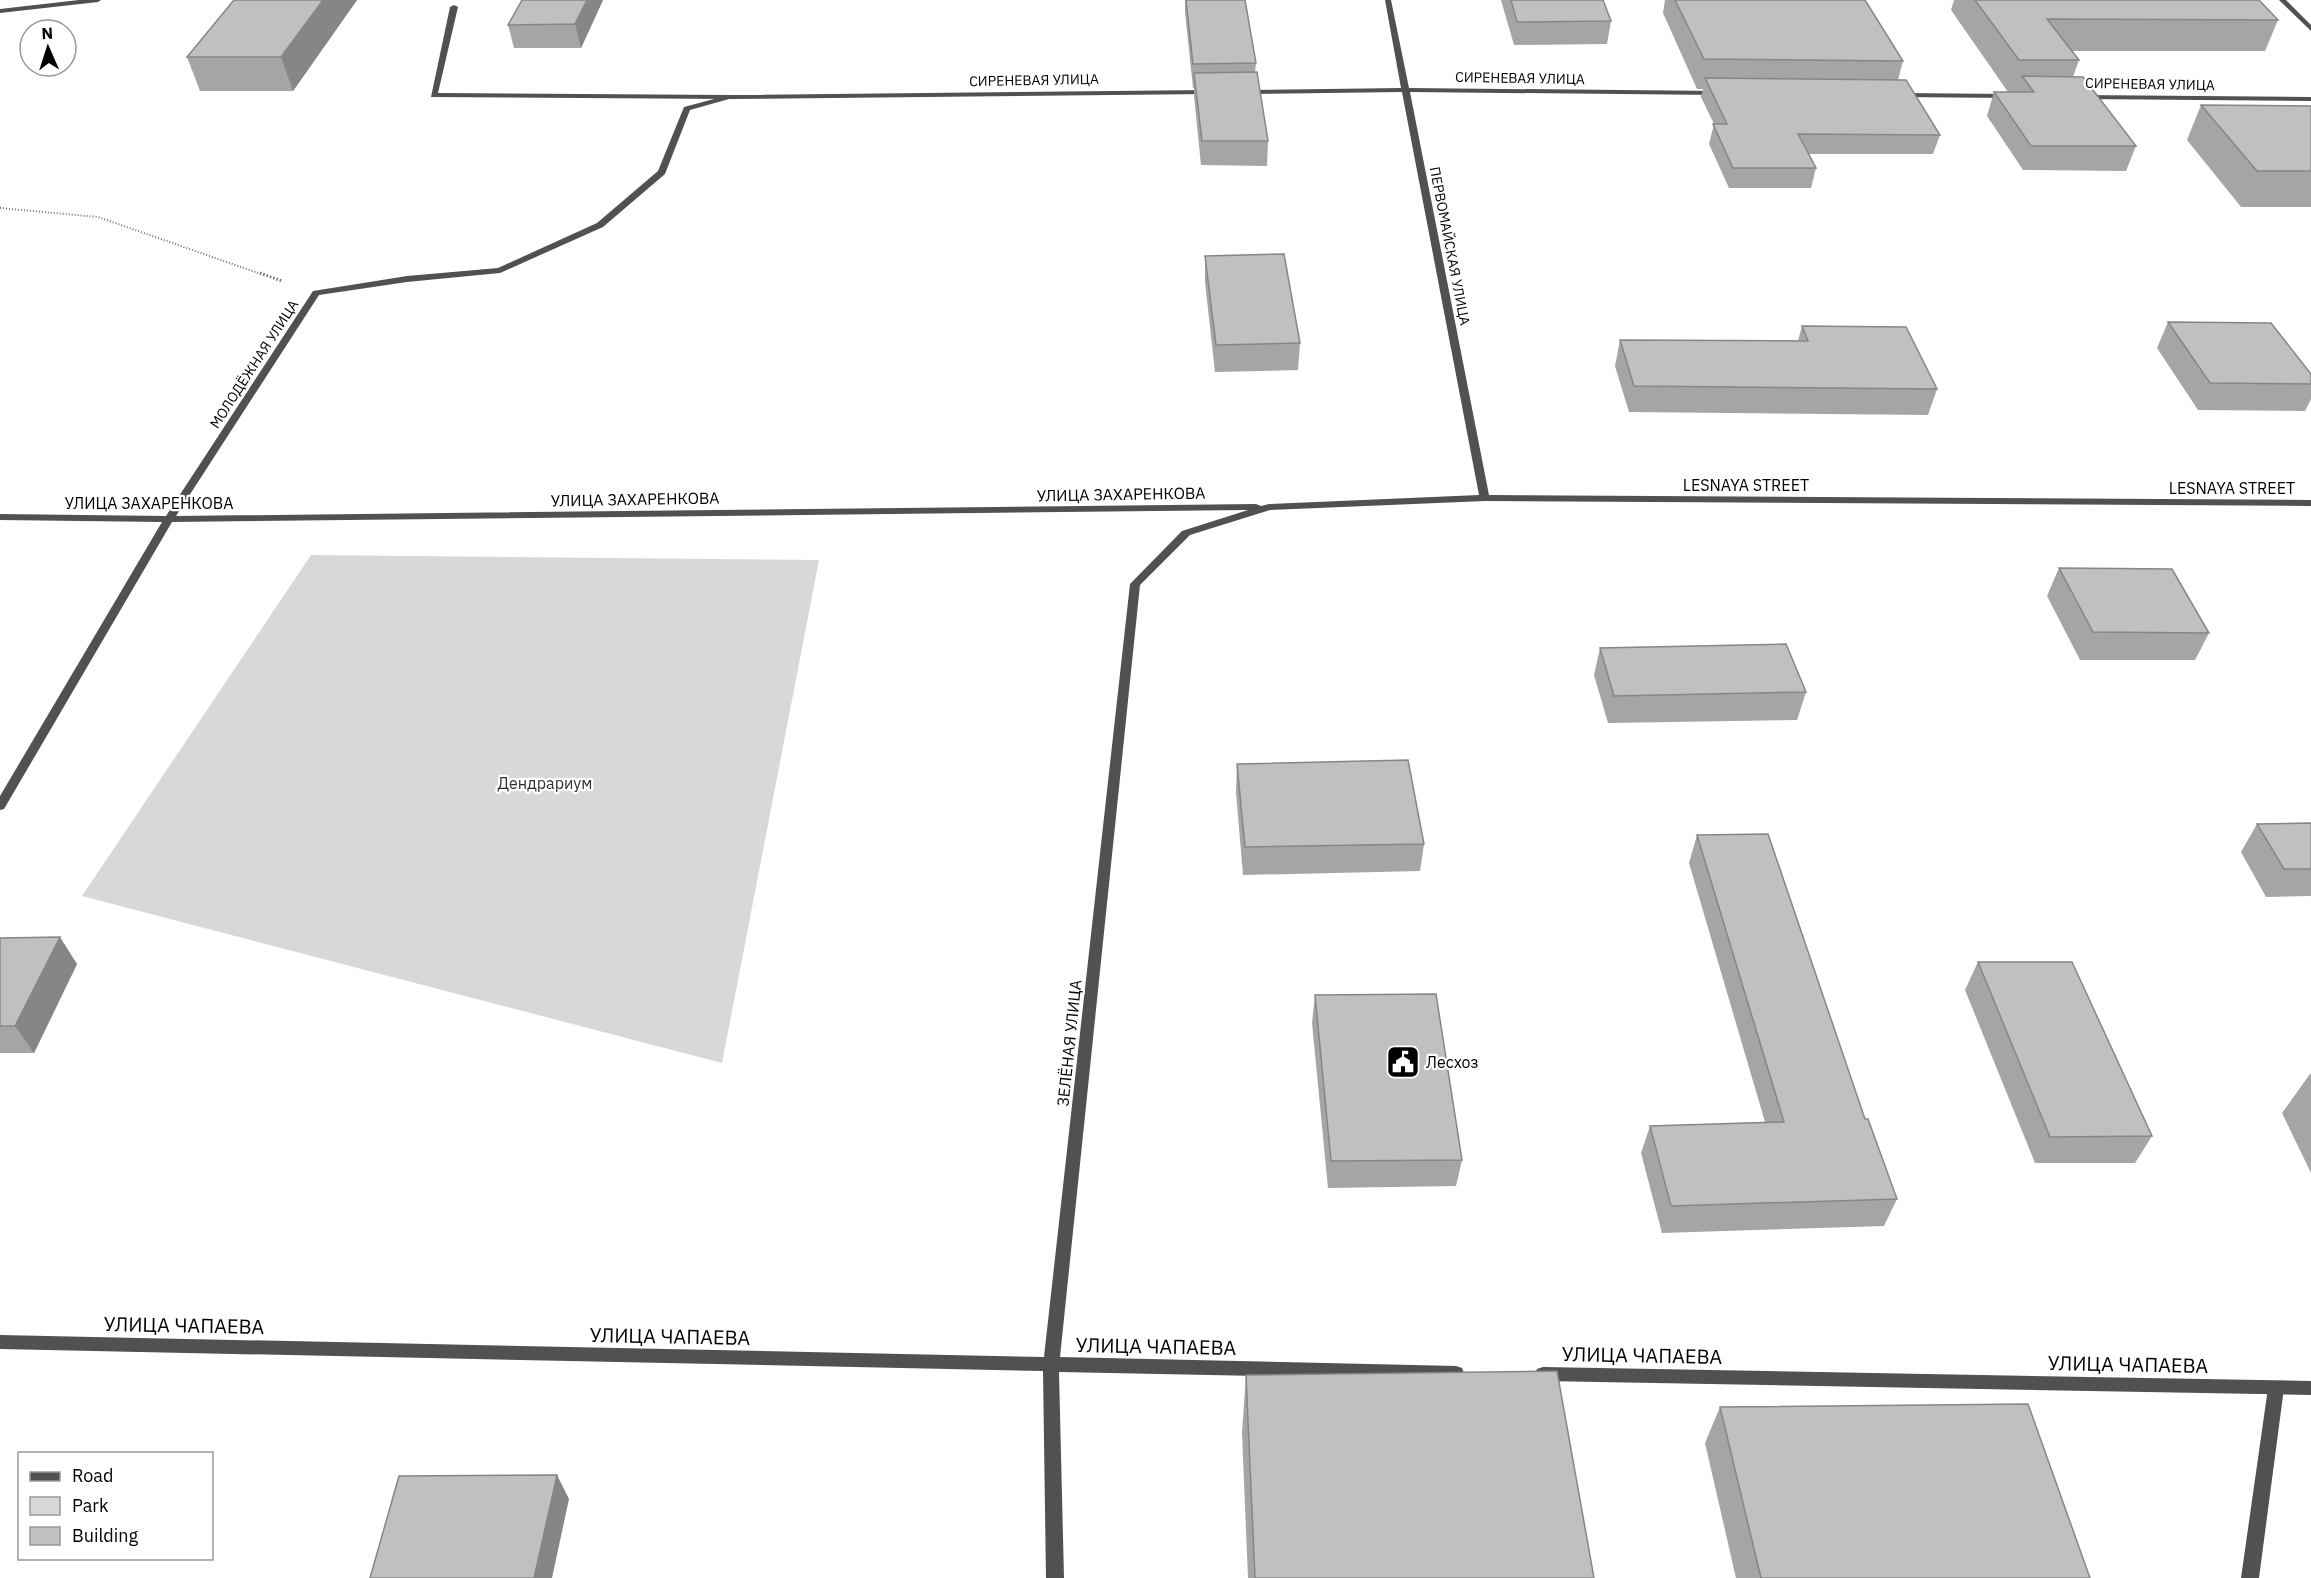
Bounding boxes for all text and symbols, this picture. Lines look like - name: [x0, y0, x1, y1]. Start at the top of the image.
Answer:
- north arrow: [18, 18, 78, 78]
- text: N: [41, 23, 54, 43]
- street label: СИРЕНЕВАЯ УЛИЦА: [1455, 68, 1585, 88]
- street label: СИРЕНЕВАЯ УЛИЦА: [969, 70, 1099, 90]
- street label: СИРЕНЕВАЯ УЛИЦА: [2085, 74, 2215, 94]
- street label: ПЕРВОМАЙСКАЯ УЛИЦА: [1426, 165, 1475, 327]
- street label: МОЛОДЁЖНАЯ УЛИЦА: [206, 296, 302, 432]
- street label: LESNAYA STREET: [1683, 475, 1809, 495]
- street label: LESNAYA STREET: [2169, 478, 2295, 498]
- street label: УЛИЦА ЗАХАРЕНКОВА: [1036, 483, 1206, 505]
- street label: УЛИЦА ЗАХАРЕНКОВА: [550, 488, 720, 510]
- street label: УЛИЦА ЗАХАРЕНКОВА: [65, 493, 233, 513]
- park label: Дендрариум: [498, 773, 592, 793]
- street label: ЗЕЛЁНАЯ УЛИЦА: [1052, 979, 1086, 1107]
- public building icon: Лесхоз: [1385, 1044, 1421, 1080]
- place label: Лесхоз: [1426, 1052, 1478, 1072]
- street label: УЛИЦА ЧАПАЕВА: [103, 1310, 265, 1340]
- street label: УЛИЦА ЧАПАЕВА: [589, 1321, 751, 1351]
- street label: УЛИЦА ЧАПАЕВА: [1075, 1331, 1237, 1361]
- street label: УЛИЦА ЧАПАЕВА: [1561, 1340, 1723, 1370]
- street label: УЛИЦА ЧАПАЕВА: [2047, 1349, 2209, 1379]
- legend: [18, 1452, 213, 1560]
- text: Road: [72, 1464, 113, 1487]
- text: Park: [72, 1494, 109, 1517]
- text: Building: [72, 1524, 139, 1547]

